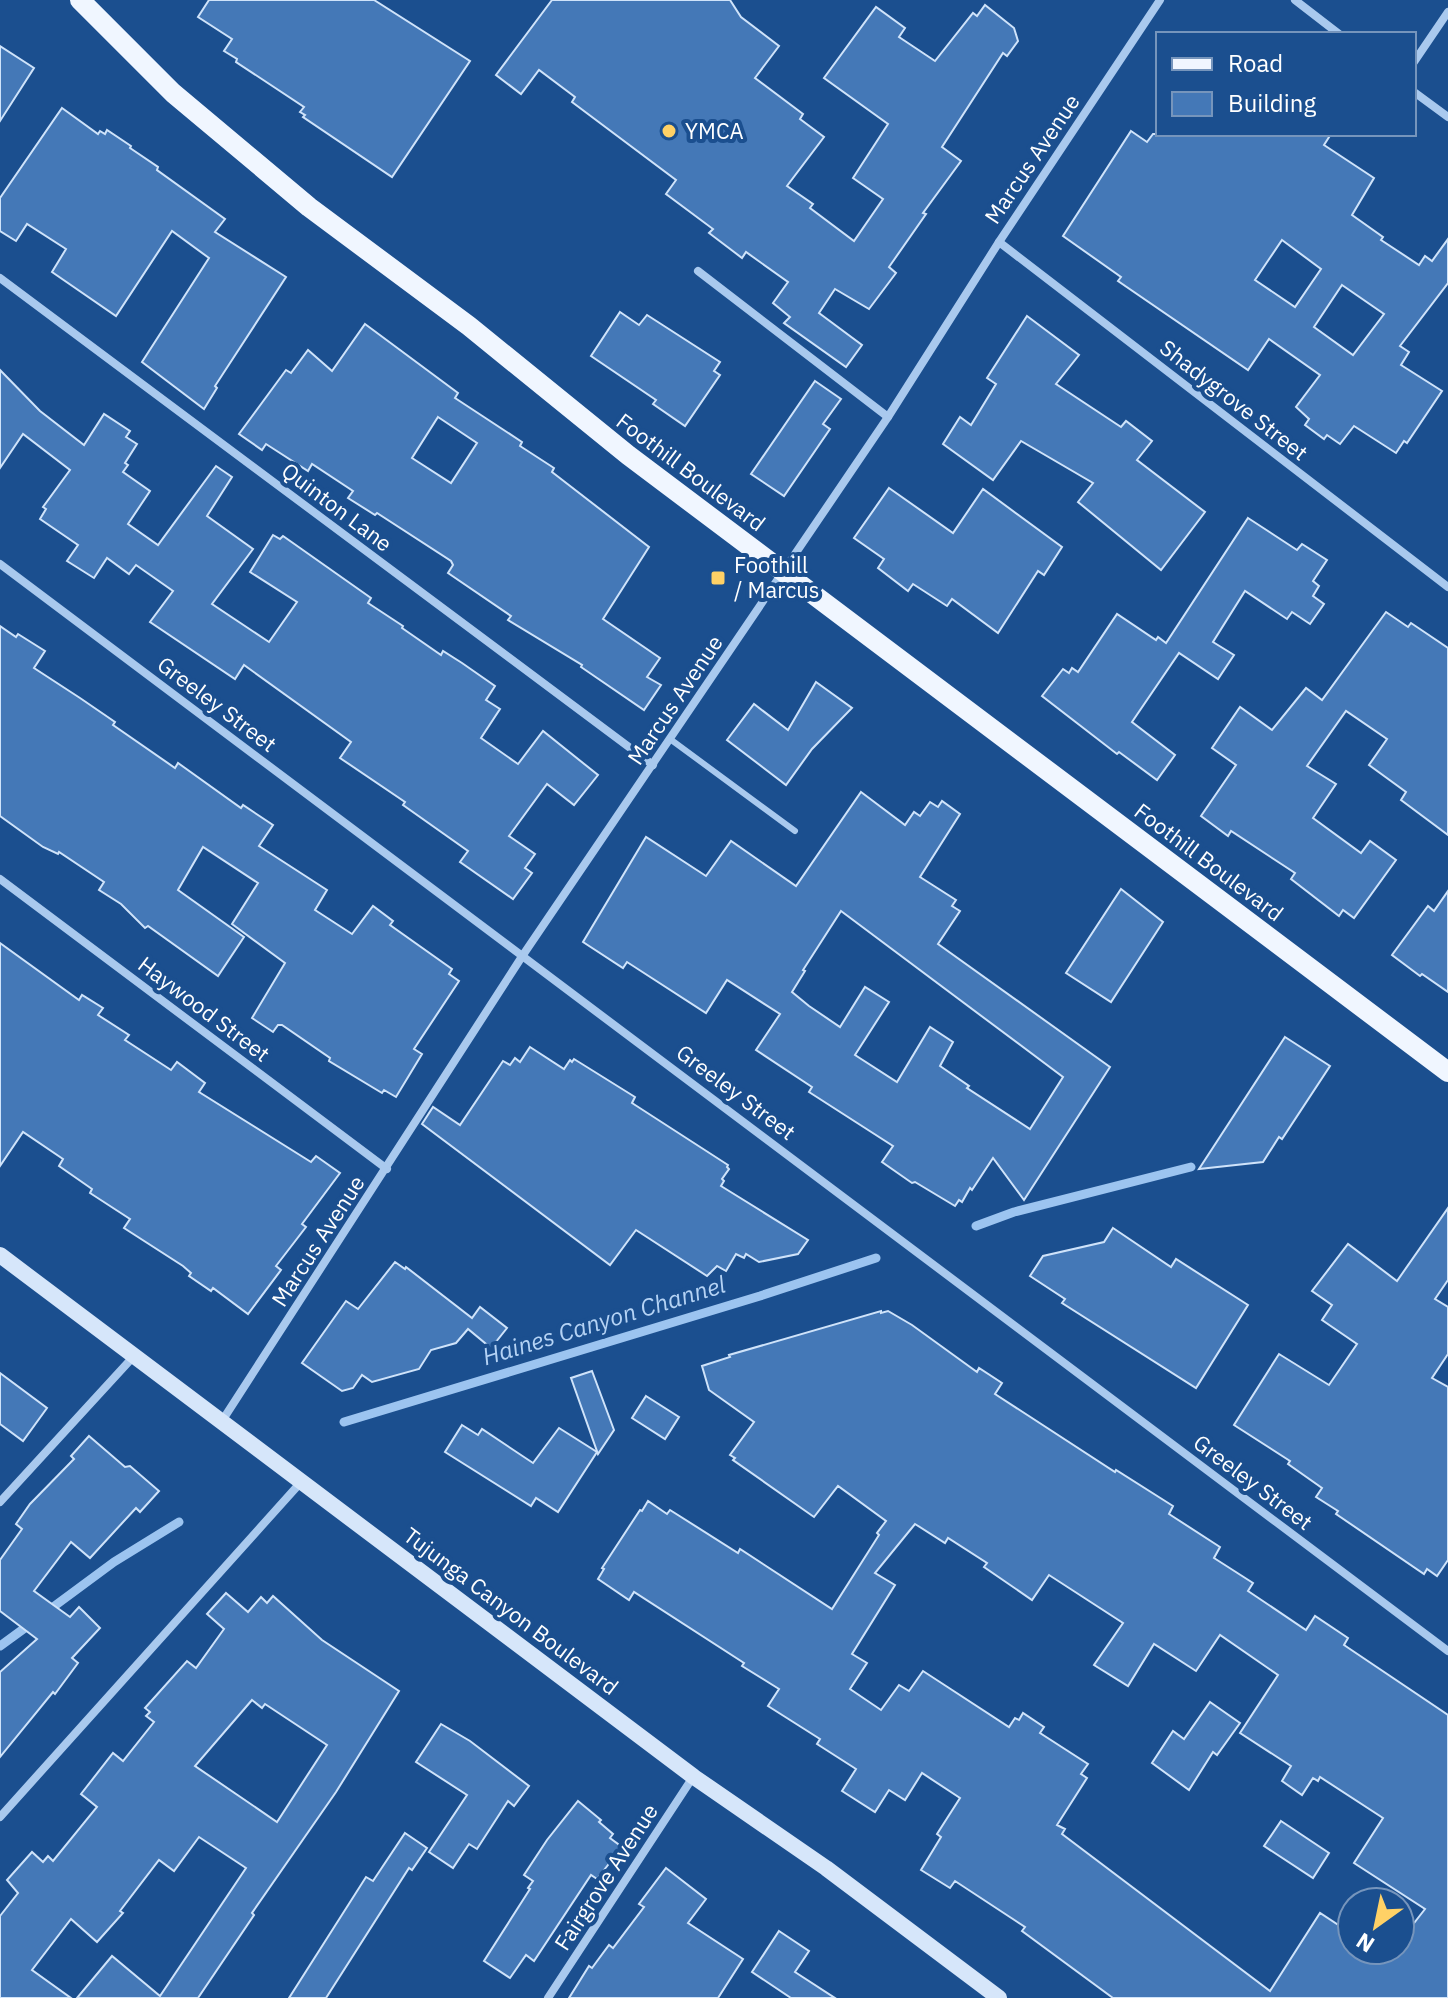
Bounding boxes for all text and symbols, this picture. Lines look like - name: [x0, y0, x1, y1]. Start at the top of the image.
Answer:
- legend: [1156, 32, 1416, 136]
- text: Road: [1228, 47, 1283, 79]
- text: Building: [1228, 87, 1316, 119]
- street label: Marcus Avenue: [977, 88, 1086, 229]
- place label: YMCA: [685, 116, 744, 145]
- marker: YMCA: [660, 122, 678, 140]
- street label: Shadygrove Street: [1154, 333, 1314, 466]
- street label: Foothill Boulevard: [611, 406, 772, 537]
- street label: Quinton Lane: [276, 456, 398, 558]
- place label: Foothill / Marcus: [734, 550, 819, 604]
- marker: Foothill / Marcus: [709, 569, 727, 587]
- street label: Marcus Avenue: [620, 629, 729, 770]
- street label: Greeley Street: [152, 649, 283, 758]
- street label: Foothill Boulevard: [1129, 796, 1290, 927]
- street label: Haywood Street: [133, 950, 276, 1068]
- street label: Greeley Street: [671, 1037, 802, 1146]
- street label: Marcus Avenue: [264, 1170, 371, 1312]
- water label: Haines Canyon Channel: [478, 1268, 730, 1372]
- street label: Greeley Street: [1188, 1427, 1319, 1536]
- street label: Tujunga Canyon Boulevard: [398, 1520, 625, 1701]
- street label: Fairgrove Avenue: [547, 1798, 664, 1956]
- north arrow: [1336, 1886, 1416, 1966]
- text: N: [1350, 1927, 1379, 1960]

